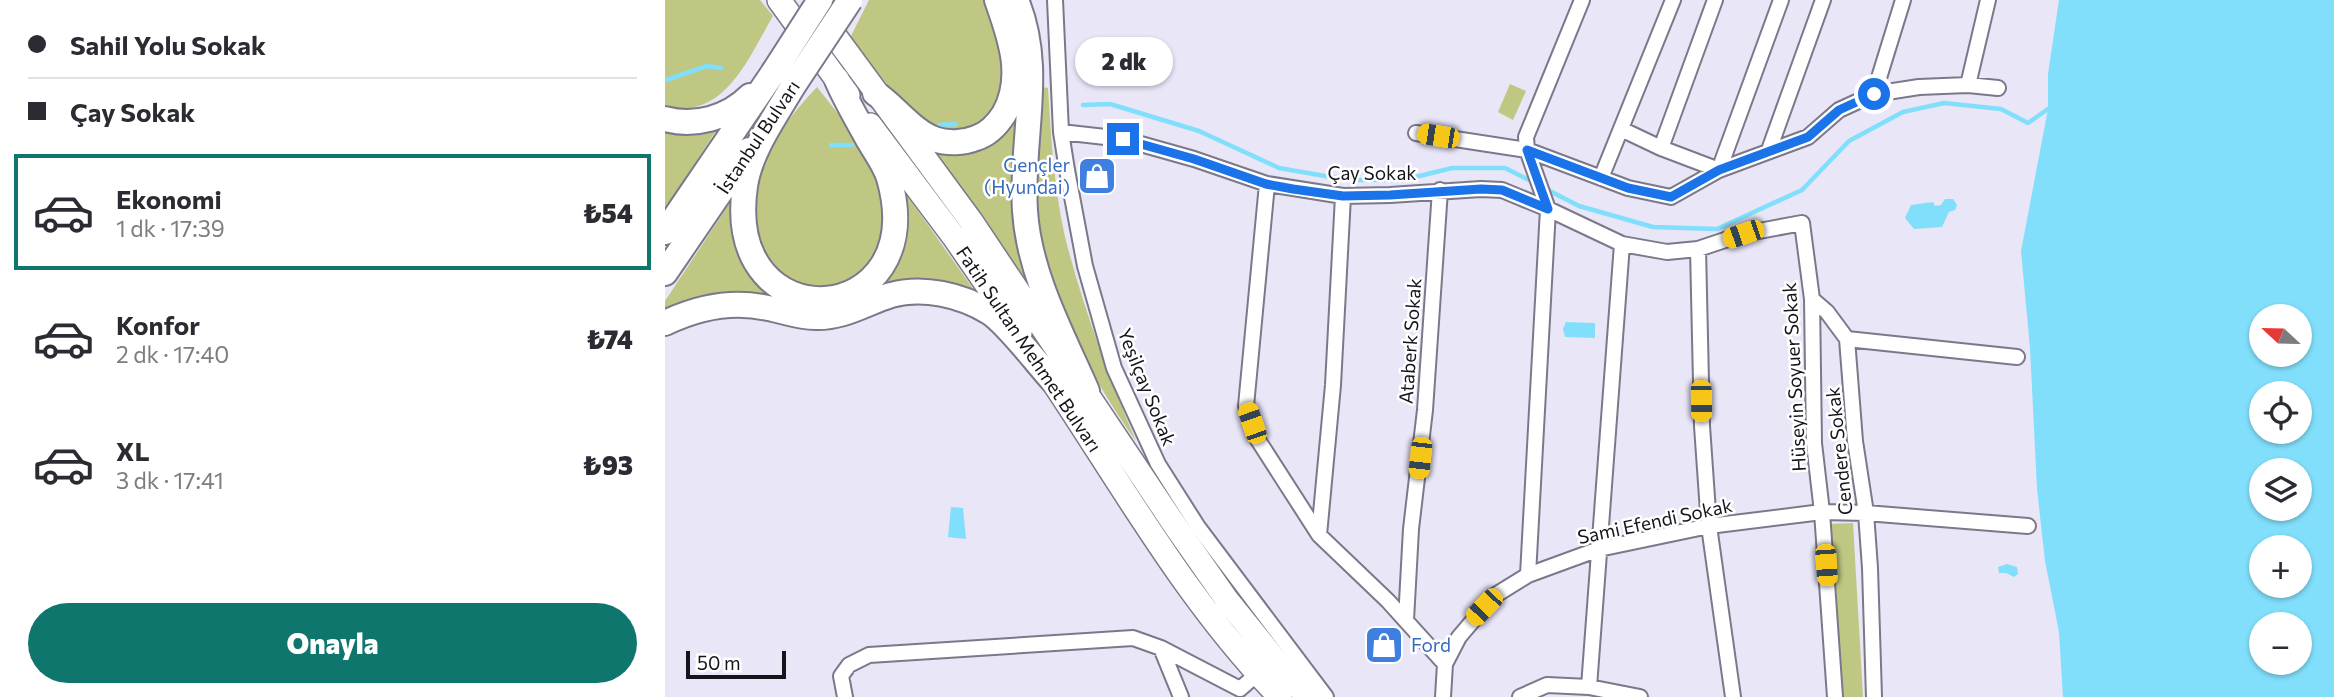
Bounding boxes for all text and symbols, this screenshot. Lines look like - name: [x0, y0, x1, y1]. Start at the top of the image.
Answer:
- text: Sahil Yolu Sokak: [70, 29, 266, 60]
- callout: 2 dk: [1074, 38, 1172, 86]
- text: 2 dk: [1102, 47, 1146, 75]
- street label: İstanbul Bulvarı: [711, 75, 804, 198]
- route start: [1858, 78, 1890, 110]
- text: Çay Sokak: [70, 96, 195, 127]
- car: [1416, 122, 1461, 150]
- route end: [1107, 123, 1139, 155]
- place label: Gençler (Hyundai): [984, 153, 1070, 198]
- shop icon: Gençler (Hyundai): [1076, 155, 1118, 197]
- street label: Çay Sokak: [1327, 161, 1417, 184]
- icon: car: [32, 181, 95, 244]
- text: Ekonomi: [116, 183, 222, 214]
- text: ₺54: [583, 197, 633, 228]
- text: 1 dk · 17:39: [116, 214, 225, 242]
- car: [1720, 217, 1767, 251]
- street label: Fatih Sultan Mehmet Bulvarı: [952, 242, 1107, 456]
- street label: Ataberk Sokak: [1394, 277, 1425, 405]
- street label: Hüseyin Soyuer Sokak: [1777, 282, 1810, 472]
- north arrow: [2249, 304, 2312, 368]
- map controls: [2249, 304, 2312, 675]
- icon: car: [32, 307, 95, 370]
- text: Konfor: [116, 309, 200, 340]
- text: ₺74: [586, 323, 633, 354]
- street label: Yeşilçay Sokak: [1113, 325, 1181, 449]
- text: 2 dk · 17:40: [116, 340, 229, 368]
- car: [1691, 380, 1712, 422]
- button: locate: [2249, 381, 2312, 444]
- street label: Cendere Sokak: [1820, 386, 1857, 516]
- car: [1236, 400, 1269, 446]
- icon: car: [32, 433, 95, 496]
- text: XL: [116, 435, 150, 466]
- car: [1408, 436, 1433, 480]
- text: ₺93: [583, 449, 633, 480]
- button: layers: [2249, 458, 2312, 521]
- text: 3 dk · 17:41: [116, 466, 224, 494]
- street label: Sami Efendi Sokak: [1575, 493, 1734, 548]
- button: +: [2249, 535, 2312, 598]
- car: [1815, 543, 1838, 587]
- car: [1462, 585, 1507, 629]
- button: Onayla: [28, 603, 637, 683]
- button: −: [2249, 612, 2312, 675]
- shop icon: Ford: [1363, 624, 1405, 666]
- place label: Ford: [1411, 633, 1451, 656]
- scale bar: [686, 648, 786, 680]
- text: 50 m: [697, 651, 741, 674]

